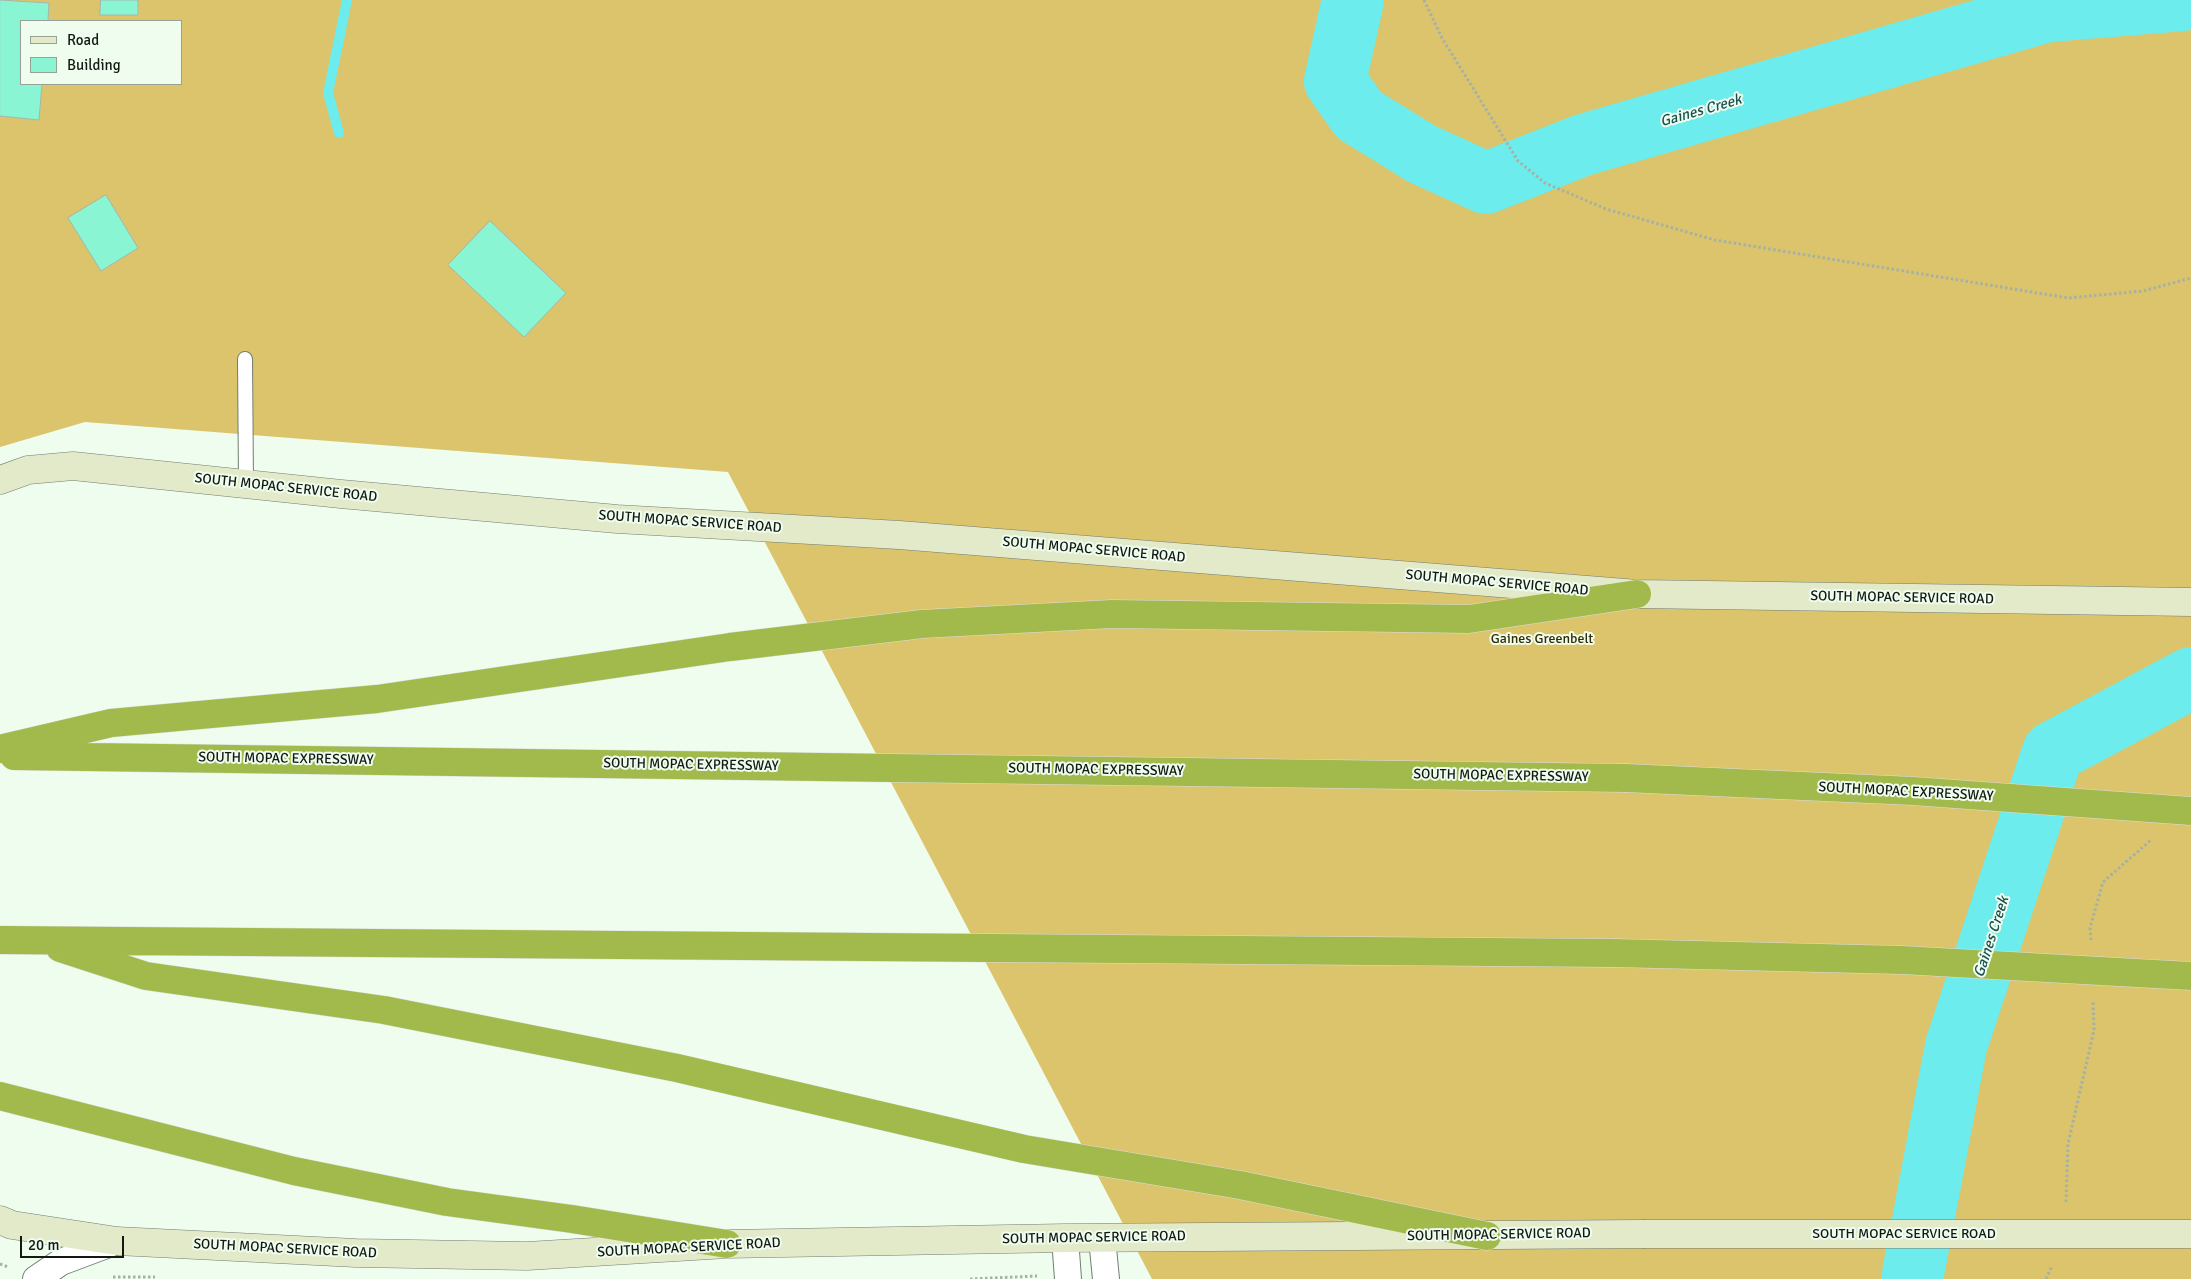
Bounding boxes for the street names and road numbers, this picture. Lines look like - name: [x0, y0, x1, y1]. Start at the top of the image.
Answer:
- street label: SOUTH MOPAC SERVICE ROAD: [194, 470, 378, 506]
- street label: SOUTH MOPAC SERVICE ROAD: [598, 507, 782, 537]
- street label: SOUTH MOPAC SERVICE ROAD: [1002, 534, 1186, 566]
- street label: SOUTH MOPAC SERVICE ROAD: [1405, 567, 1589, 599]
- street label: SOUTH MOPAC SERVICE ROAD: [1810, 588, 1994, 608]
- street label: SOUTH MOPAC EXPRESSWAY: [198, 749, 374, 769]
- street label: SOUTH MOPAC EXPRESSWAY: [603, 755, 779, 775]
- street label: SOUTH MOPAC EXPRESSWAY: [1008, 760, 1184, 780]
- street label: SOUTH MOPAC EXPRESSWAY: [1413, 766, 1589, 786]
- street label: SOUTH MOPAC EXPRESSWAY: [1818, 779, 1994, 805]
- street label: SOUTH MOPAC SERVICE ROAD: [1407, 1225, 1591, 1245]
- street label: SOUTH MOPAC SERVICE ROAD: [1812, 1226, 1996, 1242]
- street label: SOUTH MOPAC SERVICE ROAD: [1002, 1228, 1186, 1248]
- street label: SOUTH MOPAC SERVICE ROAD: [597, 1235, 781, 1261]
- street label: SOUTH MOPAC SERVICE ROAD: [193, 1236, 377, 1262]

